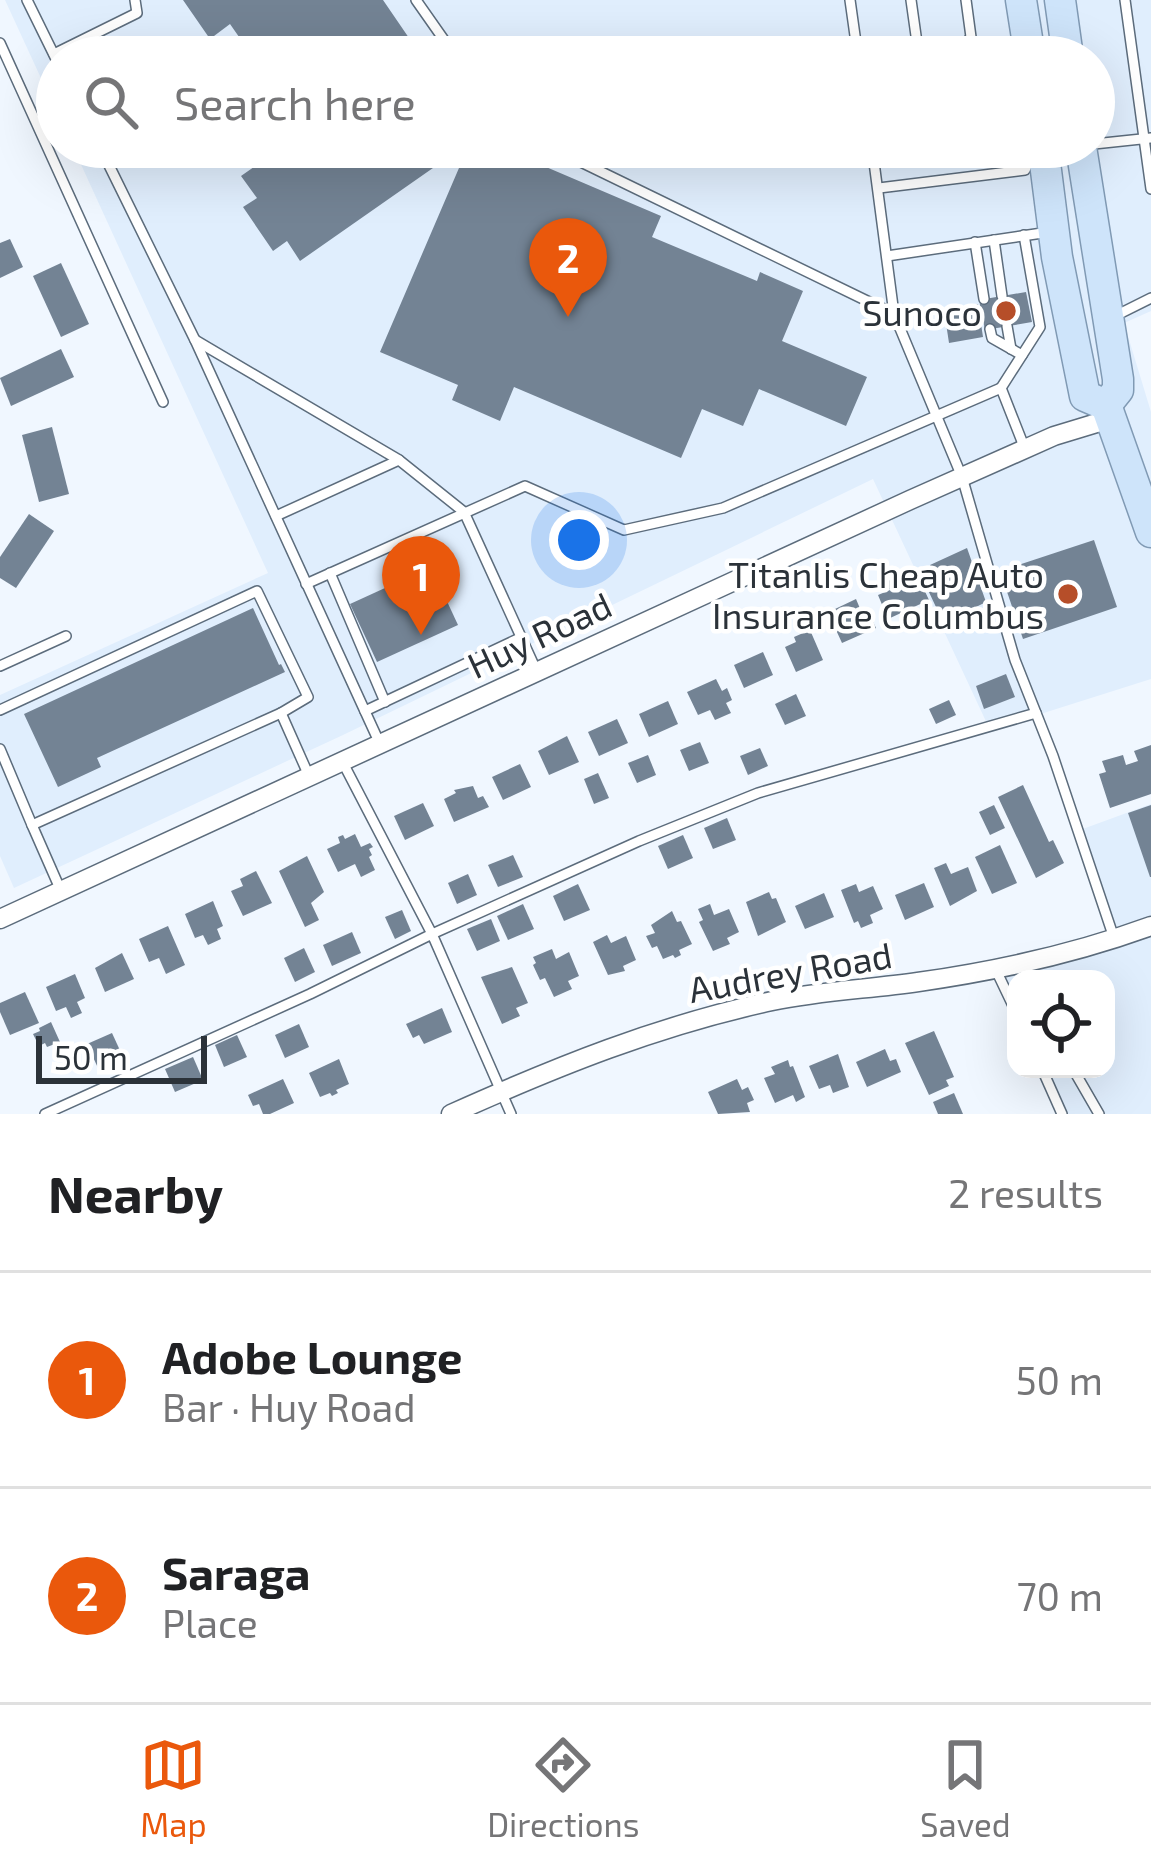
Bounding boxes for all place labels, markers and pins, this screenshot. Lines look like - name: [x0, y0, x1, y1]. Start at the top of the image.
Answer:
- pin: 2: [529, 218, 607, 317]
- place label: Sunoco: [862, 290, 982, 333]
- marker: Sunoco: [993, 298, 1019, 324]
- pin: 1: [382, 536, 460, 635]
- place label: Titanlis Cheap Auto Insurance Columbus: [712, 552, 1044, 636]
- marker: Titanlis Cheap Auto Insurance Columbus: [1055, 581, 1081, 607]

